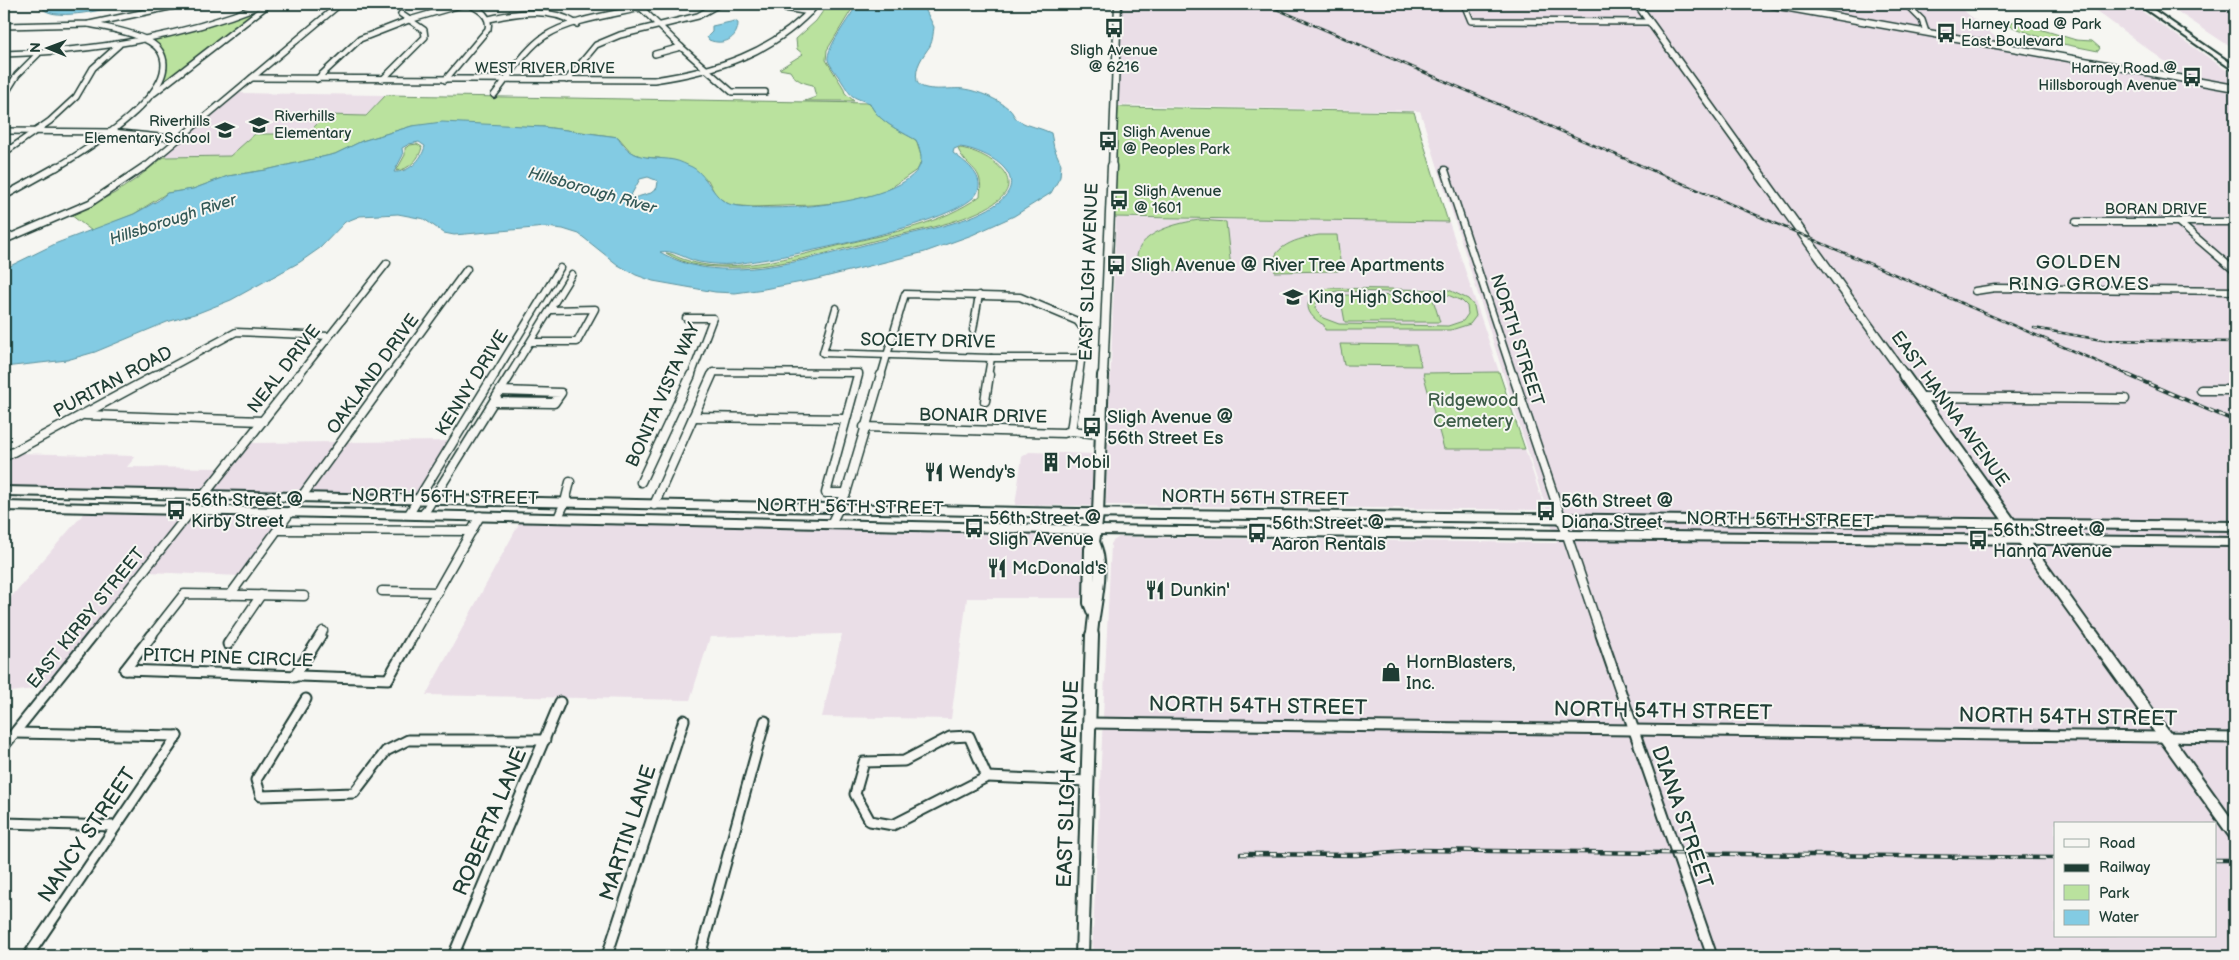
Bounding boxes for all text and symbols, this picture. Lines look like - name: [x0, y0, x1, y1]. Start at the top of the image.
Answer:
- place label: Harney Road @ Park East Boulevard: [1961, 15, 2102, 51]
- bus stop icon: Sligh Avenue @ 6216: [1103, 17, 1125, 39]
- north arrow: [22, 22, 72, 72]
- bus stop icon: Harney Road @ Park East Boulevard: [1935, 22, 1957, 44]
- place label: Sligh Avenue @ 6216: [1070, 41, 1158, 77]
- text: N: [27, 42, 44, 53]
- street label: WEST RIVER DRIVE: [475, 59, 615, 78]
- place label: Harney Road @ Hillsborough Avenue: [2038, 59, 2177, 95]
- bus stop icon: Harney Road @ Hillsborough Avenue: [2181, 66, 2203, 88]
- place label: Riverhills Elementary: [274, 107, 352, 143]
- place label: Riverhills Elementary School: [84, 112, 211, 148]
- school or university icon: Riverhills Elementary: [248, 114, 270, 136]
- school or university icon: Riverhills Elementary School: [214, 119, 236, 141]
- place label: Sligh Avenue @ Peoples Park: [1123, 123, 1230, 159]
- bus stop icon: Sligh Avenue @ Peoples Park: [1097, 130, 1119, 152]
- water label: Hillsborough River: [526, 164, 659, 219]
- street label: EAST SLIGH AVENUE: [1075, 182, 1103, 361]
- place label: Sligh Avenue @ 1601: [1134, 182, 1221, 218]
- bus stop icon: Sligh Avenue @ 1601: [1108, 189, 1130, 211]
- water label: Hillsborough River: [107, 190, 240, 249]
- street label: BORAN DRIVE: [2105, 200, 2207, 219]
- district label: GOLDEN RING GROVES: [2008, 251, 2150, 296]
- bus stop icon: Sligh Avenue @ River Tree Apartments: [1105, 254, 1127, 276]
- place label: Sligh Avenue @ River Tree Apartments: [1131, 255, 1445, 276]
- street label: NORTH STREET: [1486, 271, 1548, 409]
- school or university icon: King High School: [1282, 286, 1304, 308]
- place label: King High School: [1308, 287, 1446, 308]
- street label: OAKLAND DRIVE: [322, 310, 424, 438]
- street label: BONITA VISTA WAY: [622, 319, 704, 470]
- street label: NEAL DRIVE: [243, 321, 325, 417]
- street label: KENNY DRIVE: [431, 326, 513, 440]
- street label: EAST HANNA AVENUE: [1886, 327, 2014, 491]
- street label: SOCIETY DRIVE: [860, 329, 996, 353]
- street label: PURITAN ROAD: [50, 342, 176, 422]
- park label: Ridgewood Cemetery: [1427, 390, 1519, 432]
- street label: BONAIR DRIVE: [919, 404, 1047, 428]
- place label: Sligh Avenue @ 56th Street Es: [1107, 407, 1233, 449]
- bus stop icon: Sligh Avenue @ 56th Street Es: [1081, 416, 1103, 438]
- building icon: Mobil: [1040, 451, 1062, 473]
- place label: Mobil: [1066, 452, 1110, 473]
- restaurant icon: Wendy's: [923, 461, 945, 483]
- place label: Wendy's: [949, 462, 1015, 483]
- street label: NORTH 56TH STREET: [351, 485, 539, 509]
- street label: NORTH 56TH STREET: [1161, 486, 1349, 510]
- place label: 56th Street @ Kirby Street: [191, 490, 303, 532]
- place label: 56th Street @ Diana Street: [1561, 491, 1673, 533]
- street label: NORTH 56TH STREET: [756, 495, 944, 519]
- bus stop icon: 56th Street @ Kirby Street: [165, 499, 187, 521]
- bus stop icon: 56th Street @ Diana Street: [1535, 500, 1557, 522]
- place label: 56th Street @ Sligh Avenue: [989, 508, 1101, 550]
- street label: NORTH 56TH STREET: [1686, 508, 1874, 532]
- place label: 56th Street @ Aaron Rentals: [1272, 513, 1386, 555]
- bus stop icon: 56th Street @ Sligh Avenue: [963, 517, 985, 539]
- place label: 56th Street @ Hanna Avenue: [1993, 520, 2112, 562]
- bus stop icon: 56th Street @ Aaron Rentals: [1246, 522, 1268, 544]
- bus stop icon: 56th Street @ Hanna Avenue: [1967, 529, 1989, 551]
- street label: EAST KIRBY STREET: [23, 543, 149, 693]
- restaurant icon: McDonald's: [986, 557, 1008, 579]
- place label: McDonald's: [1012, 558, 1107, 579]
- restaurant icon: Dunkin': [1144, 579, 1166, 601]
- place label: Dunkin': [1170, 580, 1230, 601]
- street label: PITCH PINE CIRCLE: [142, 645, 314, 671]
- place label: HornBlasters, Inc.: [1406, 652, 1516, 694]
- shop icon: HornBlasters, Inc.: [1380, 661, 1402, 683]
- street label: EAST SLIGH AVENUE: [1052, 680, 1084, 888]
- street label: NORTH 54TH STREET: [1148, 692, 1368, 720]
- street label: NORTH 54TH STREET: [1553, 697, 1773, 725]
- street label: NORTH 54TH STREET: [1958, 703, 2178, 731]
- street label: DIANA STREET: [1646, 743, 1718, 892]
- street label: ROBERTA LANE: [448, 745, 532, 899]
- street label: MARTIN LANE: [594, 762, 662, 904]
- street label: NANCY STREET: [33, 763, 141, 907]
- legend: [2054, 822, 2216, 938]
- text: Road: [2099, 834, 2135, 853]
- text: Railway: [2099, 858, 2150, 877]
- text: Park: [2099, 884, 2130, 903]
- text: Water: [2099, 908, 2139, 927]

